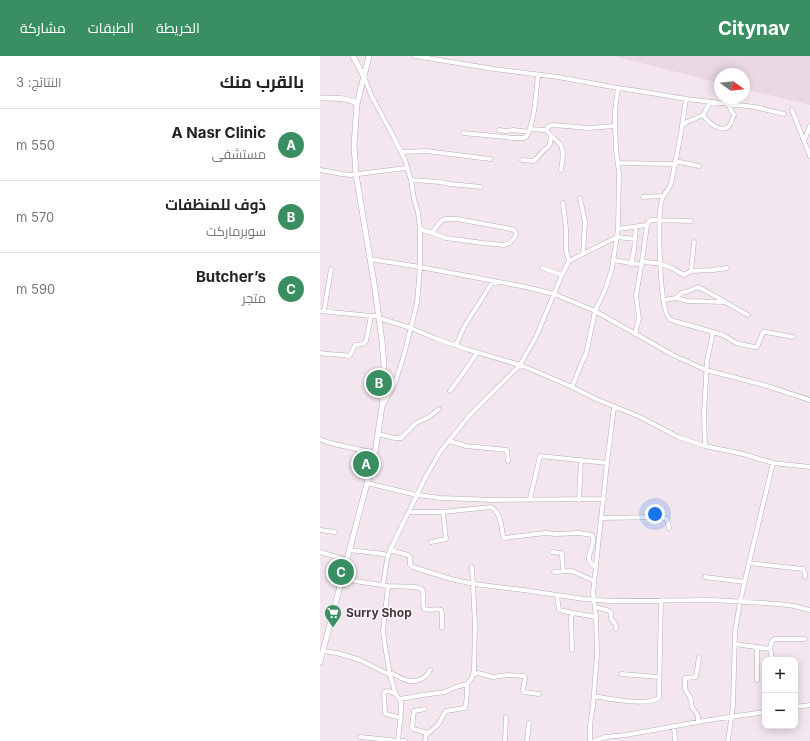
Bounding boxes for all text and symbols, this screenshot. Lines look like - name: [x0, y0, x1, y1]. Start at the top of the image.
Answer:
- text: Citynav: [718, 17, 790, 40]
- text: مشاركة: [20, 19, 66, 36]
- text: الطبقات: [88, 19, 134, 36]
- text: الخريطة: [156, 19, 200, 36]
- north arrow: [714, 68, 750, 104]
- text: بالقرب منك: [220, 72, 304, 92]
- text: النتائج: 3: [16, 74, 62, 90]
- text: A Nasr Clinic: [172, 123, 266, 142]
- text: 550 m: [16, 137, 55, 153]
- text: A: [286, 137, 296, 153]
- text: مستشفى: [212, 146, 266, 162]
- text: ذوف للمنظفات: [165, 195, 266, 214]
- text: 570 m: [16, 209, 54, 225]
- text: B: [287, 209, 295, 225]
- text: سوبرماركت: [206, 223, 266, 239]
- text: Butcher’s: [196, 267, 266, 286]
- text: 590 m: [16, 281, 55, 297]
- text: C: [286, 281, 296, 297]
- text: متجر: [242, 290, 266, 306]
- pin: B: [366, 368, 392, 398]
- pin: A: [353, 449, 379, 479]
- your location: [645, 504, 665, 524]
- pin: C: [328, 557, 354, 587]
- supermarket icon: Surry Shop: [323, 603, 343, 628]
- place label: Surry Shop: [346, 605, 412, 620]
- map controls: [762, 657, 798, 729]
- button: +: [762, 657, 798, 693]
- button: −: [762, 693, 798, 729]

